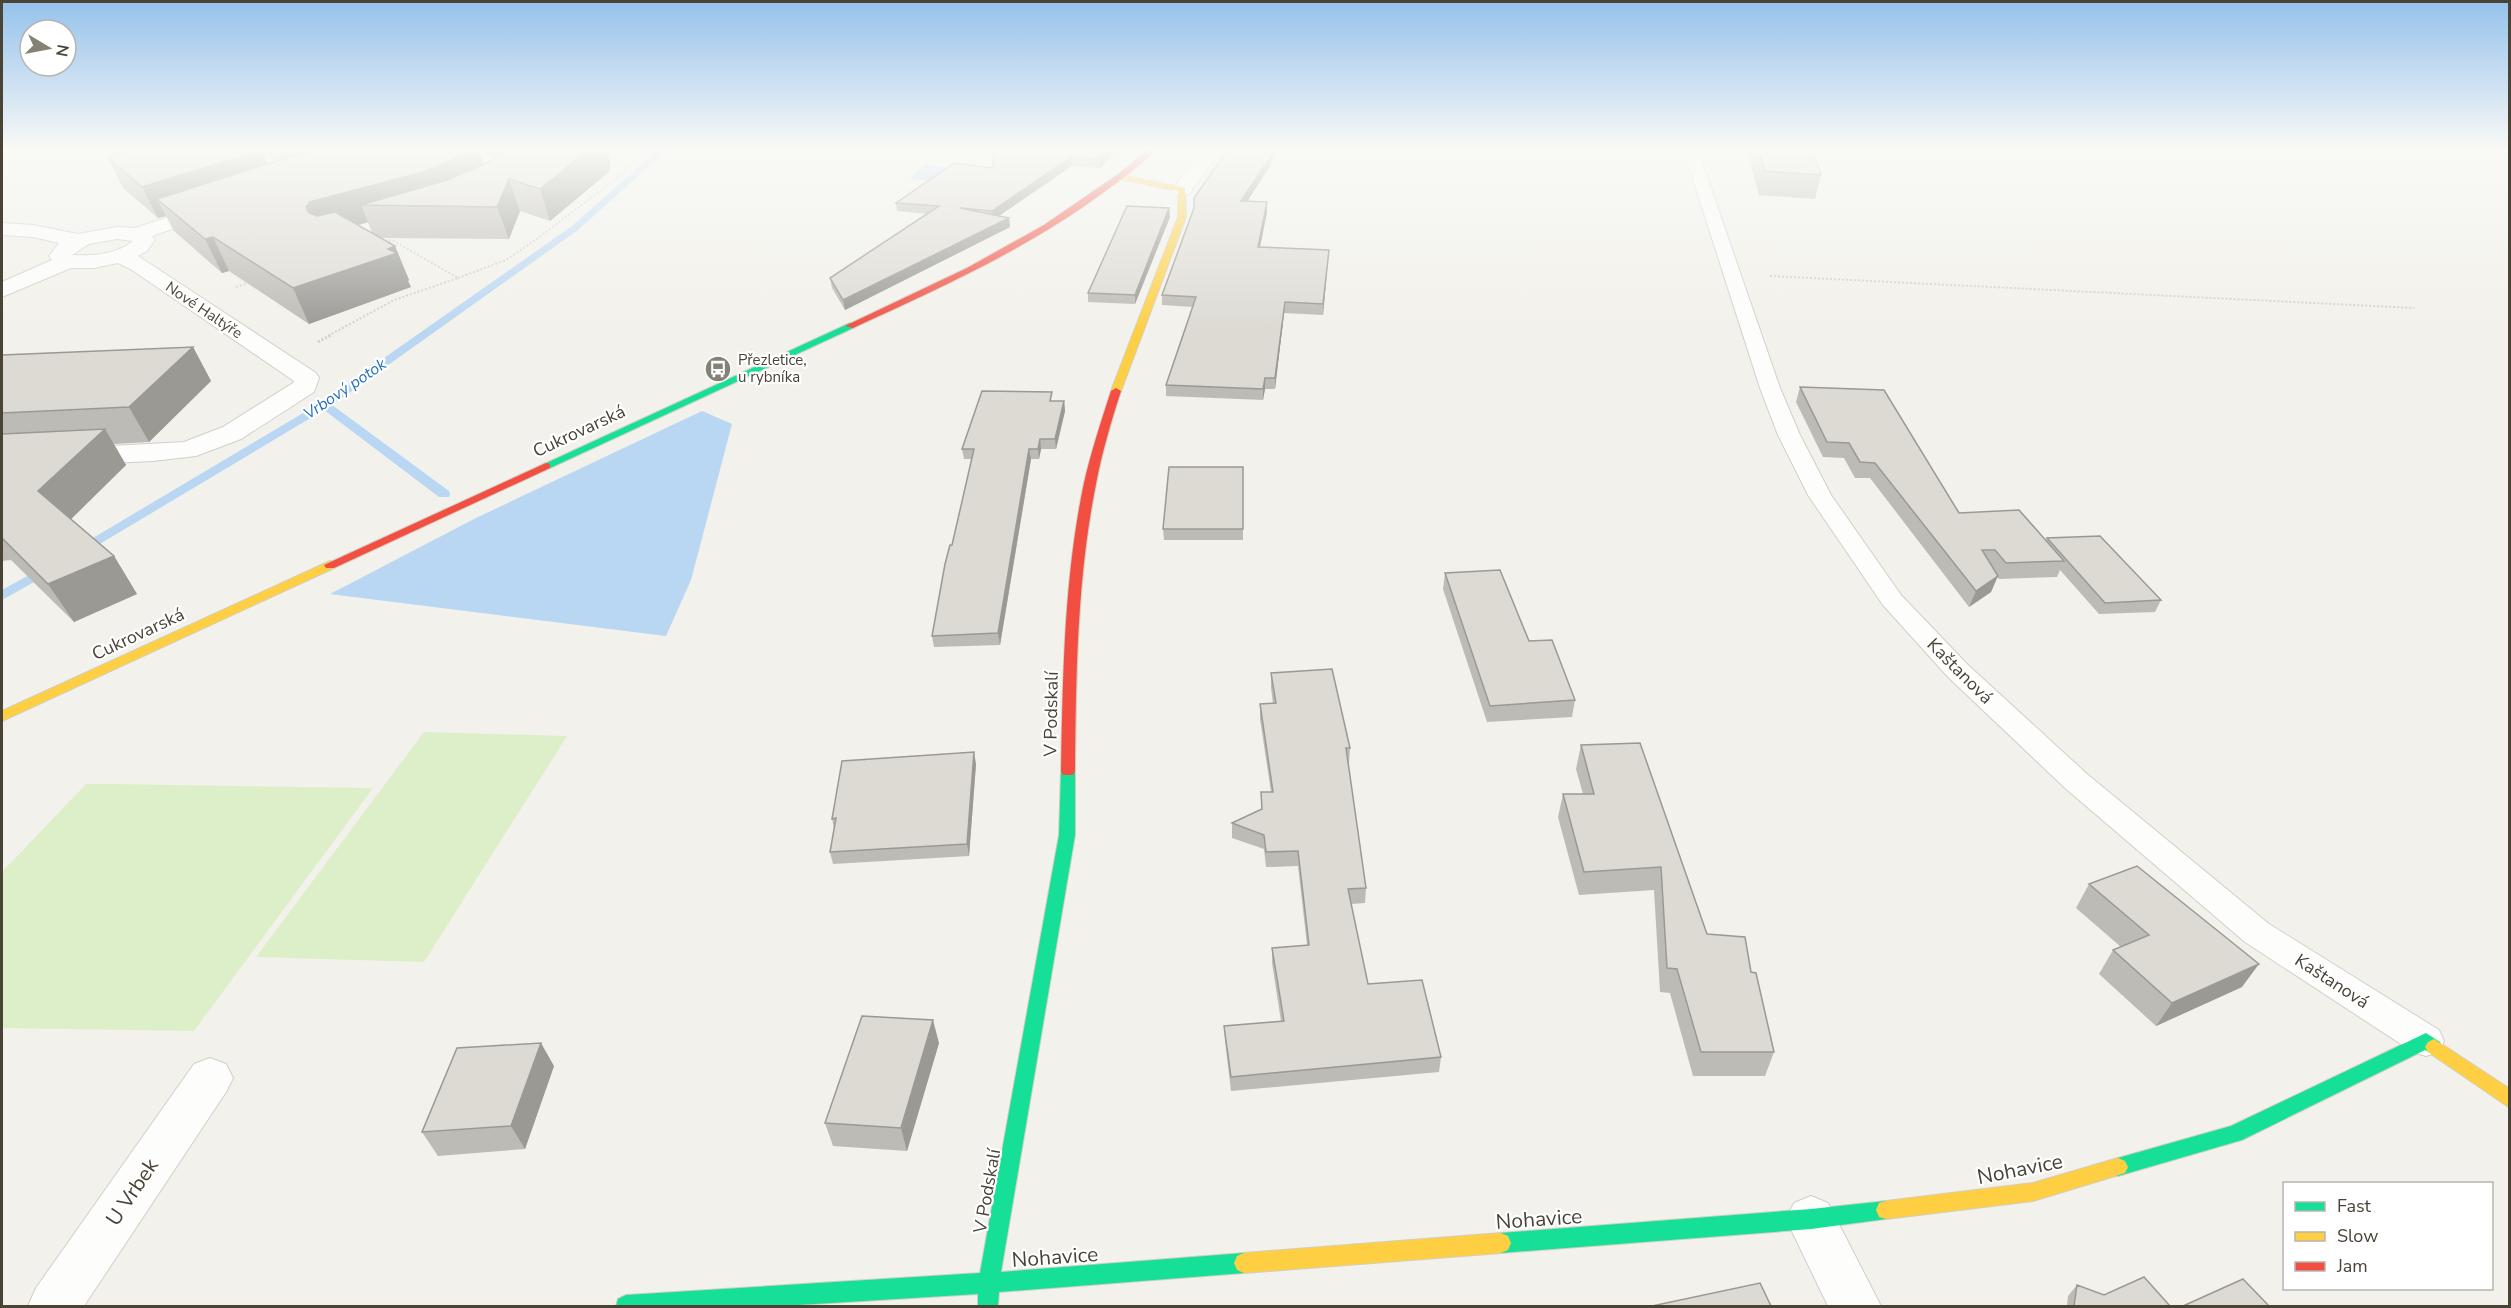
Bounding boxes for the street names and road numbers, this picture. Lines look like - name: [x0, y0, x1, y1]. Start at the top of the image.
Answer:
- street label: Nové Haltýře: [162, 277, 246, 343]
- street label: Cukrovarská: [529, 399, 629, 463]
- street label: Cukrovarská: [88, 602, 188, 666]
- street label: Kaštanová: [1922, 633, 1998, 709]
- street label: V Podskalí: [1038, 670, 1064, 758]
- street label: Kaštanová: [2290, 948, 2374, 1014]
- street label: V Podskalí: [968, 1146, 1006, 1236]
- street label: Nohavice: [1975, 1147, 2065, 1191]
- street label: U Vrbek: [99, 1153, 165, 1231]
- street label: Nohavice: [1495, 1202, 1583, 1236]
- street label: Nohavice: [1011, 1240, 1099, 1274]

